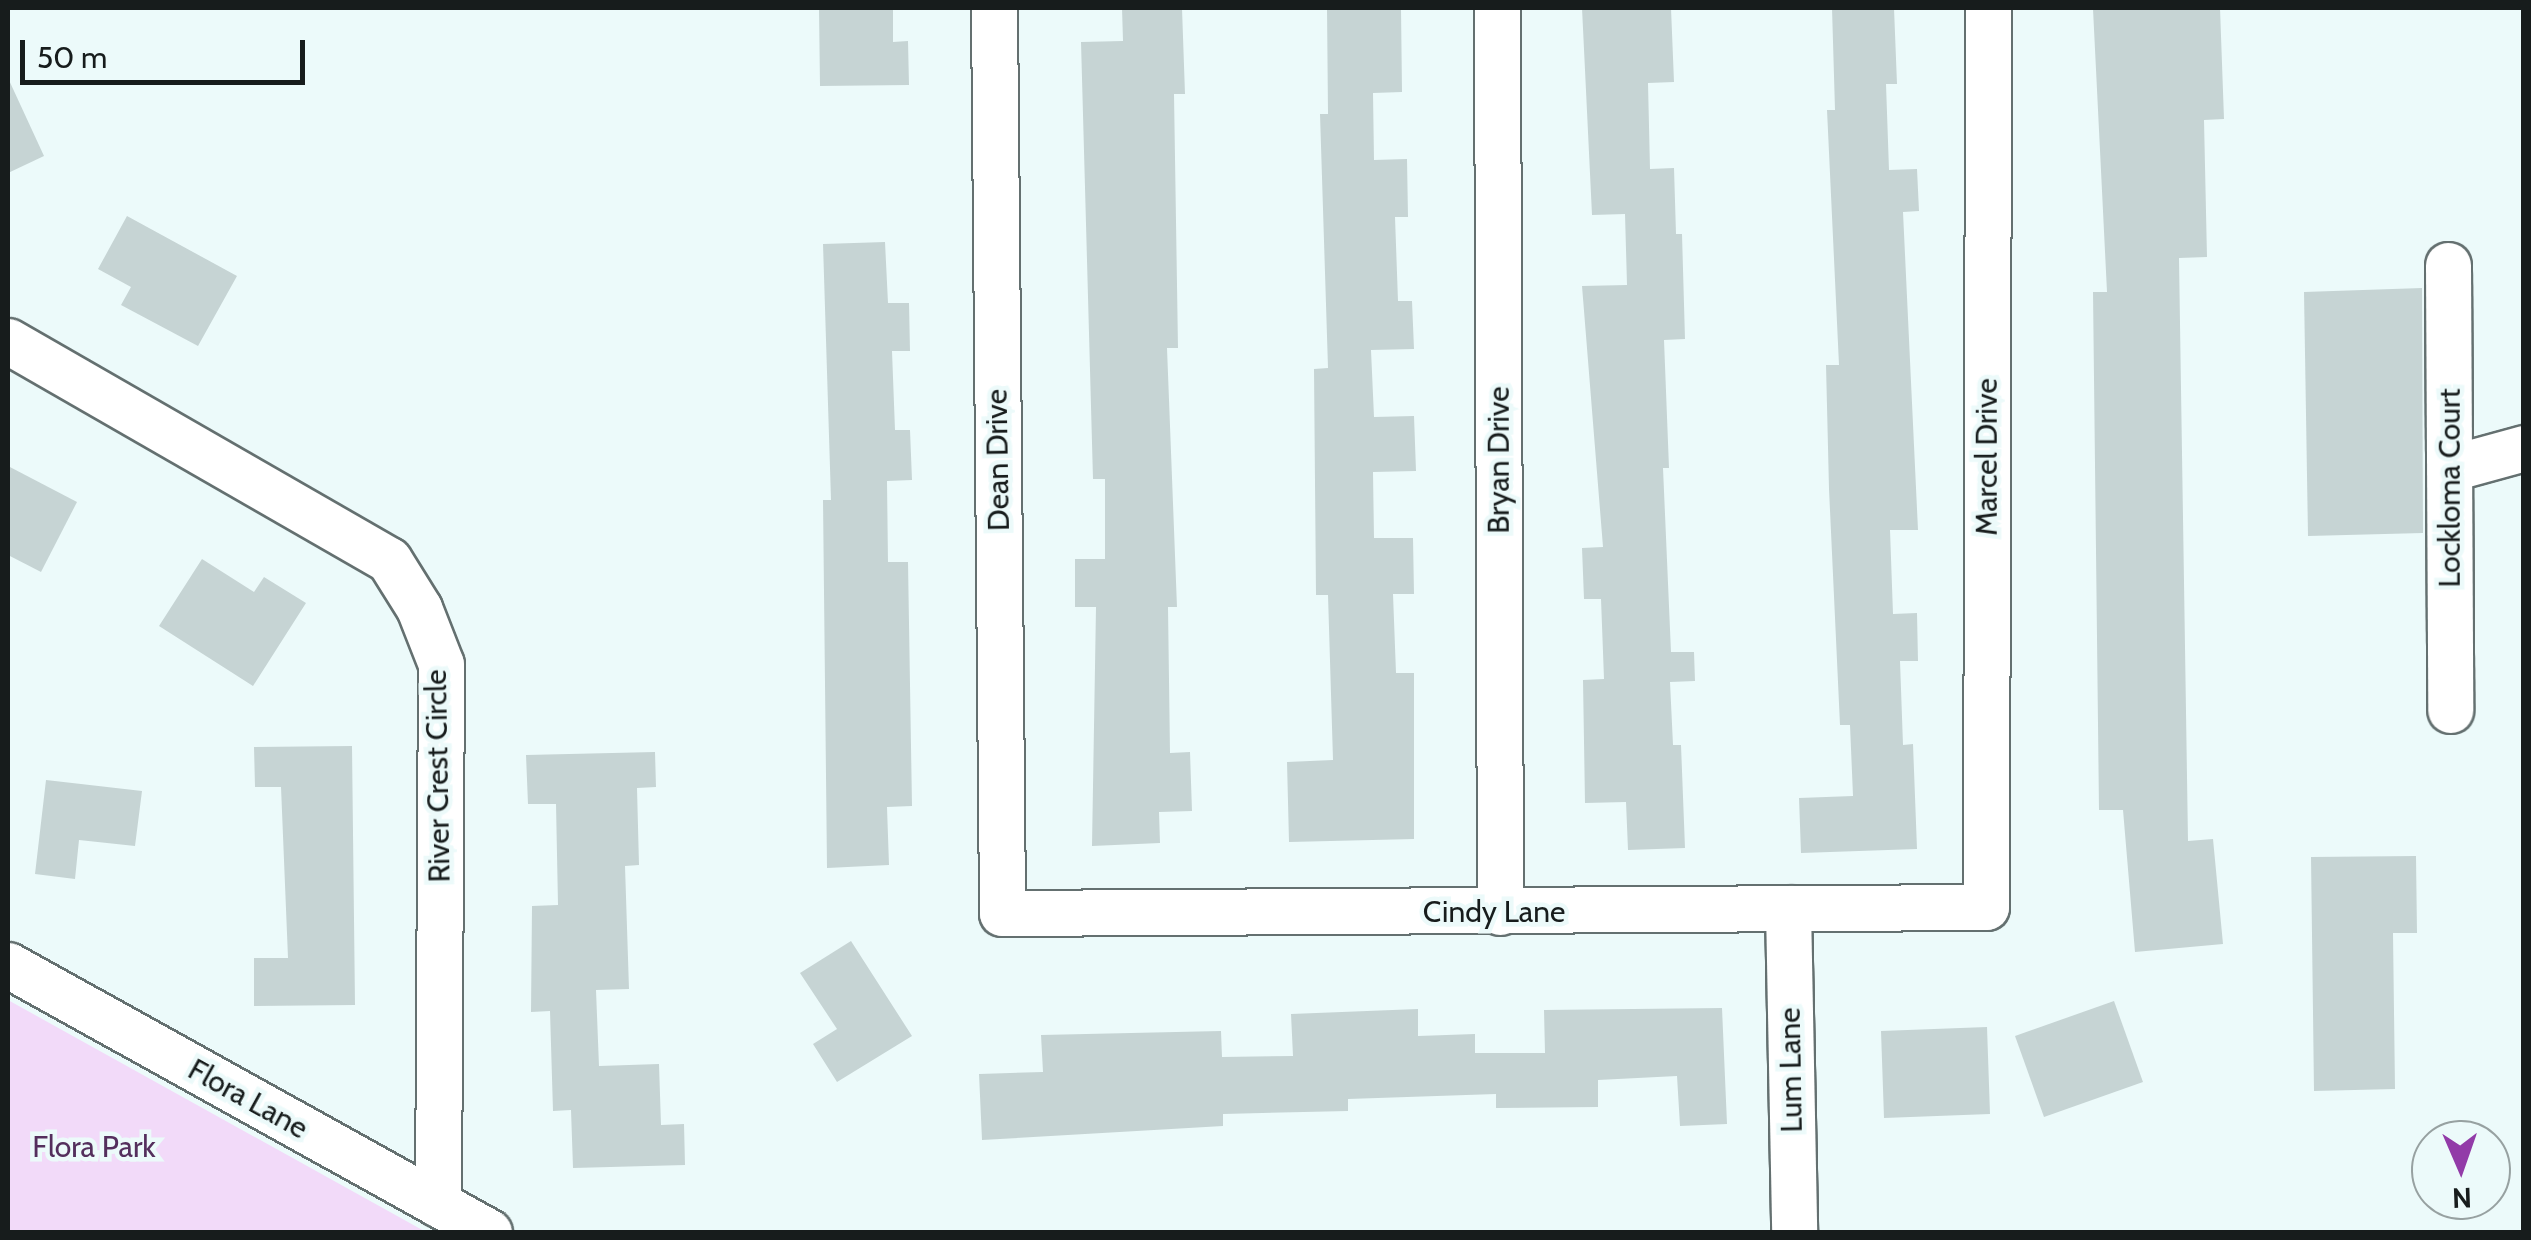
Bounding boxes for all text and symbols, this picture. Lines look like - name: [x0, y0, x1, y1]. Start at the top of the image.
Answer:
- scale bar: [25, 20, 310, 82]
- text: 50 m: [37, 39, 107, 76]
- street label: Marcel Drive: [1969, 378, 2005, 536]
- street label: Bryan Drive: [1481, 386, 1517, 534]
- street label: Lockloma Court: [2432, 388, 2468, 588]
- street label: Dean Drive: [979, 389, 1017, 531]
- street label: River Crest Circle: [418, 669, 458, 883]
- street label: Cindy Lane: [1423, 894, 1565, 930]
- street label: Lum Lane: [1772, 1007, 1810, 1133]
- street label: Flora Lane: [182, 1051, 314, 1147]
- north arrow: [2411, 1120, 2511, 1220]
- park label: Flora Park: [32, 1129, 156, 1165]
- text: N: [2451, 1181, 2472, 1215]

